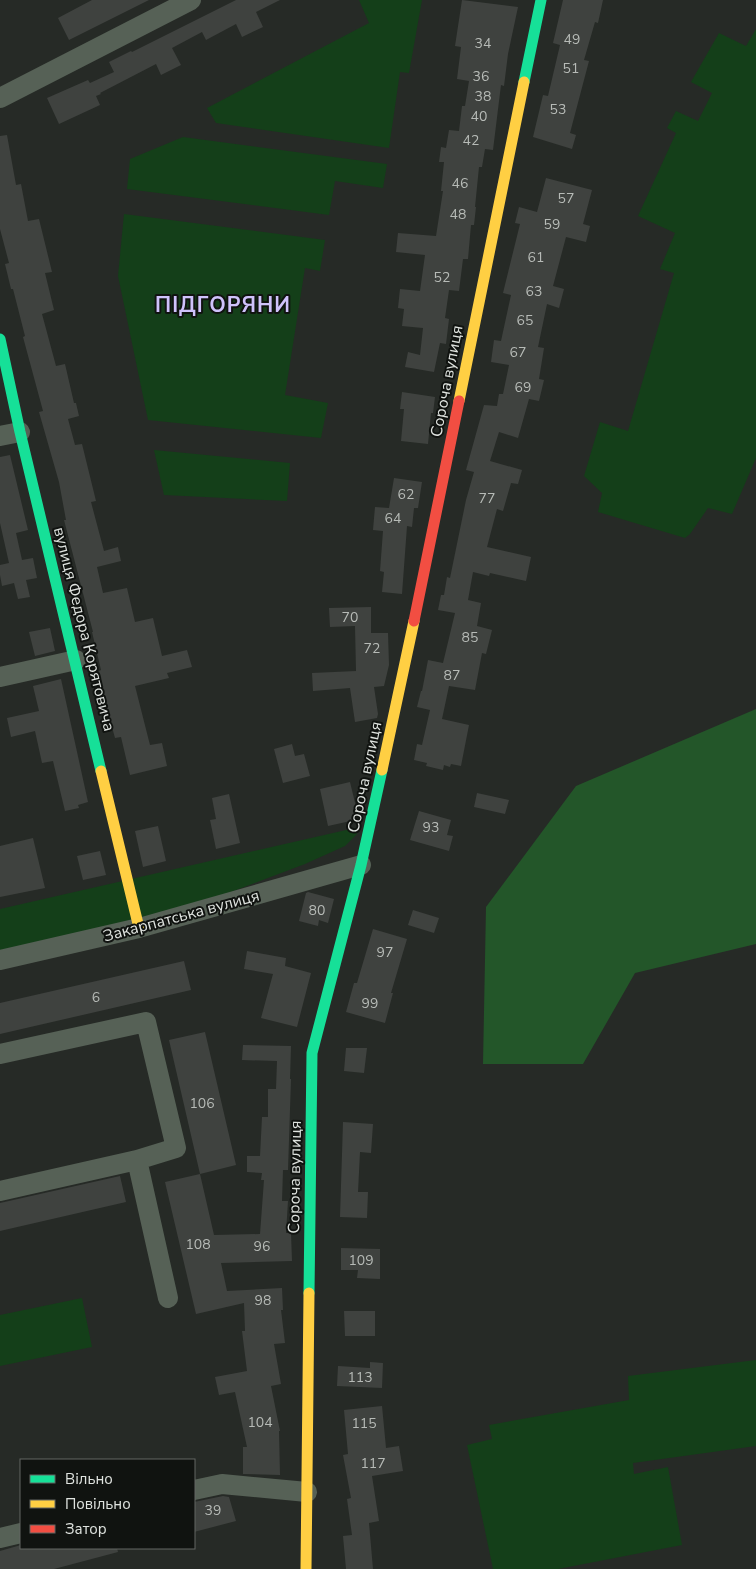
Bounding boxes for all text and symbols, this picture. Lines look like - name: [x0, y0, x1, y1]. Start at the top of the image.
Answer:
- house number: 49: [564, 30, 580, 49]
- house number: 34: [475, 34, 491, 53]
- house number: 51: [563, 59, 579, 78]
- house number: 36: [473, 67, 489, 86]
- house number: 38: [475, 87, 491, 106]
- house number: 53: [550, 100, 566, 119]
- house number: 40: [471, 107, 487, 126]
- house number: 42: [463, 131, 479, 150]
- house number: 46: [452, 174, 468, 193]
- house number: 57: [558, 189, 574, 208]
- house number: 48: [450, 205, 466, 224]
- house number: 59: [544, 215, 560, 234]
- house number: 61: [528, 248, 544, 267]
- house number: 52: [434, 268, 450, 287]
- house number: 63: [526, 282, 542, 301]
- district label: ПІДГОРЯНИ: [155, 291, 291, 319]
- house number: 65: [517, 311, 533, 330]
- street label: Сороча вулиця: [425, 324, 469, 439]
- house number: 67: [510, 343, 526, 362]
- house number: 69: [515, 378, 531, 397]
- house number: 62: [398, 485, 414, 504]
- house number: 77: [479, 489, 495, 508]
- house number: 64: [385, 509, 401, 528]
- street label: вулиця Федора Корятовича: [48, 525, 120, 734]
- house number: 70: [342, 608, 358, 627]
- house number: 85: [462, 628, 478, 647]
- house number: 72: [364, 639, 380, 658]
- house number: 87: [444, 666, 460, 685]
- street label: Сороча вулиця: [342, 720, 388, 835]
- house number: 93: [423, 818, 439, 837]
- street label: Закарпатська вулиця: [101, 884, 262, 947]
- house number: 80: [309, 901, 325, 920]
- house number: 97: [377, 943, 393, 962]
- house number: 6: [92, 988, 100, 1007]
- house number: 99: [362, 994, 378, 1013]
- house number: 106: [189, 1094, 215, 1113]
- street label: Сороча вулиця: [283, 1120, 307, 1234]
- house number: 108: [185, 1235, 211, 1254]
- house number: 96: [254, 1237, 270, 1256]
- house number: 109: [348, 1251, 374, 1270]
- house number: 98: [255, 1291, 271, 1310]
- house number: 113: [347, 1368, 373, 1387]
- house number: 104: [247, 1413, 273, 1432]
- house number: 115: [351, 1414, 377, 1433]
- house number: 117: [360, 1454, 386, 1473]
- legend: [20, 1459, 195, 1549]
- text: Вільно: [65, 1469, 113, 1489]
- text: Повільно: [65, 1494, 131, 1514]
- house number: 39: [205, 1501, 221, 1520]
- text: Затор: [65, 1519, 107, 1539]

